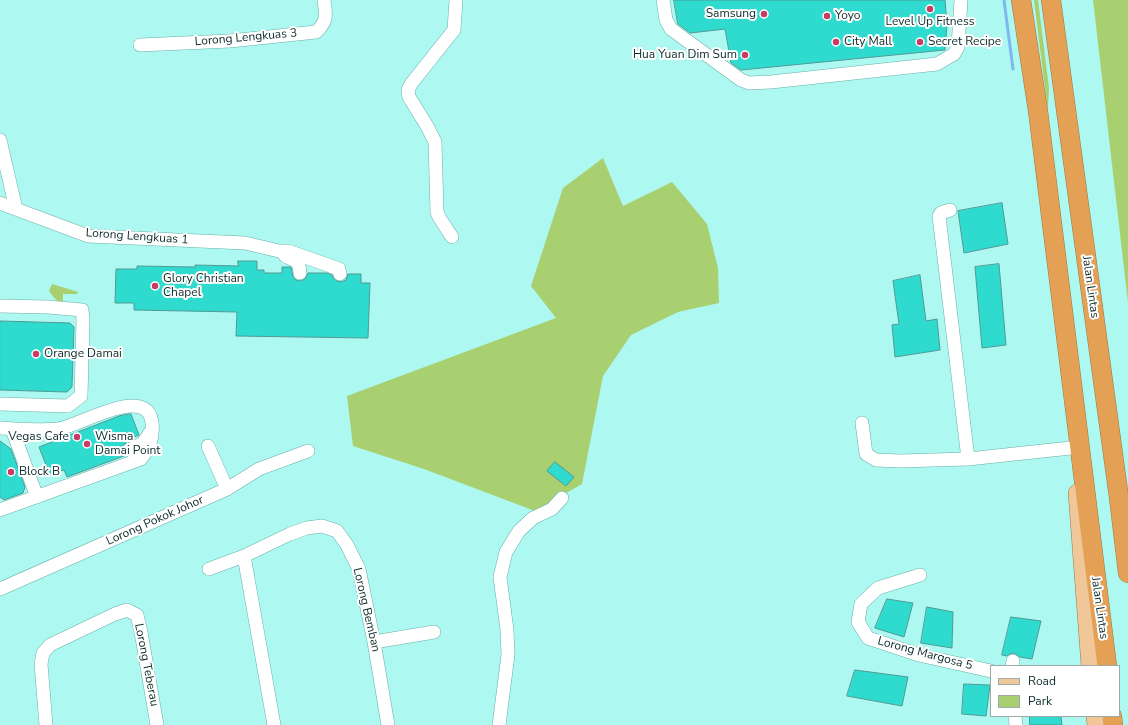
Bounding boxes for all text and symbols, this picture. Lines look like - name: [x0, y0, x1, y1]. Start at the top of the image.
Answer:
- marker: Level Up Fitness: [925, 4, 935, 14]
- place label: Samsung: [706, 7, 756, 21]
- marker: Samsung: [759, 9, 769, 19]
- place label: Yoyo: [835, 9, 861, 23]
- marker: Yoyo: [822, 11, 832, 21]
- place label: Level Up Fitness: [886, 15, 974, 29]
- street label: Lorong Lengkuas 3: [194, 26, 298, 50]
- place label: City Mall: [844, 35, 892, 49]
- place label: Secret Recipe: [928, 35, 1001, 49]
- marker: City Mall: [831, 37, 841, 47]
- marker: Secret Recipe: [915, 37, 925, 47]
- place label: Hua Yuan Dim Sum: [633, 48, 737, 62]
- marker: Hua Yuan Dim Sum: [740, 50, 750, 60]
- street label: Lorong Lengkuas 1: [85, 226, 189, 248]
- street label: Jalan Lintas: [1079, 255, 1101, 319]
- place label: Glory Christian Chapel: [163, 272, 244, 300]
- marker: Glory Christian Chapel: [150, 281, 160, 291]
- place label: Orange Damai: [44, 347, 122, 361]
- marker: Orange Damai: [31, 349, 41, 359]
- place label: Vegas Cafe: [8, 430, 69, 444]
- place label: Wisma Damai Point: [95, 430, 161, 458]
- marker: Vegas Cafe: [72, 432, 82, 442]
- marker: Wisma Damai Point: [82, 439, 92, 449]
- place label: Block B: [19, 465, 60, 479]
- marker: Block B: [6, 467, 16, 477]
- street label: Lorong Pokok Johor: [104, 493, 206, 549]
- street label: Lorong Bemban: [349, 567, 383, 653]
- street label: Jalan Lintas: [1088, 576, 1110, 640]
- street label: Lorong Teberau: [131, 622, 161, 708]
- street label: Lorong Margosa 5: [876, 634, 974, 674]
- legend: [990, 665, 1120, 717]
- text: Road: [1028, 673, 1056, 689]
- text: Park: [1028, 693, 1052, 709]

